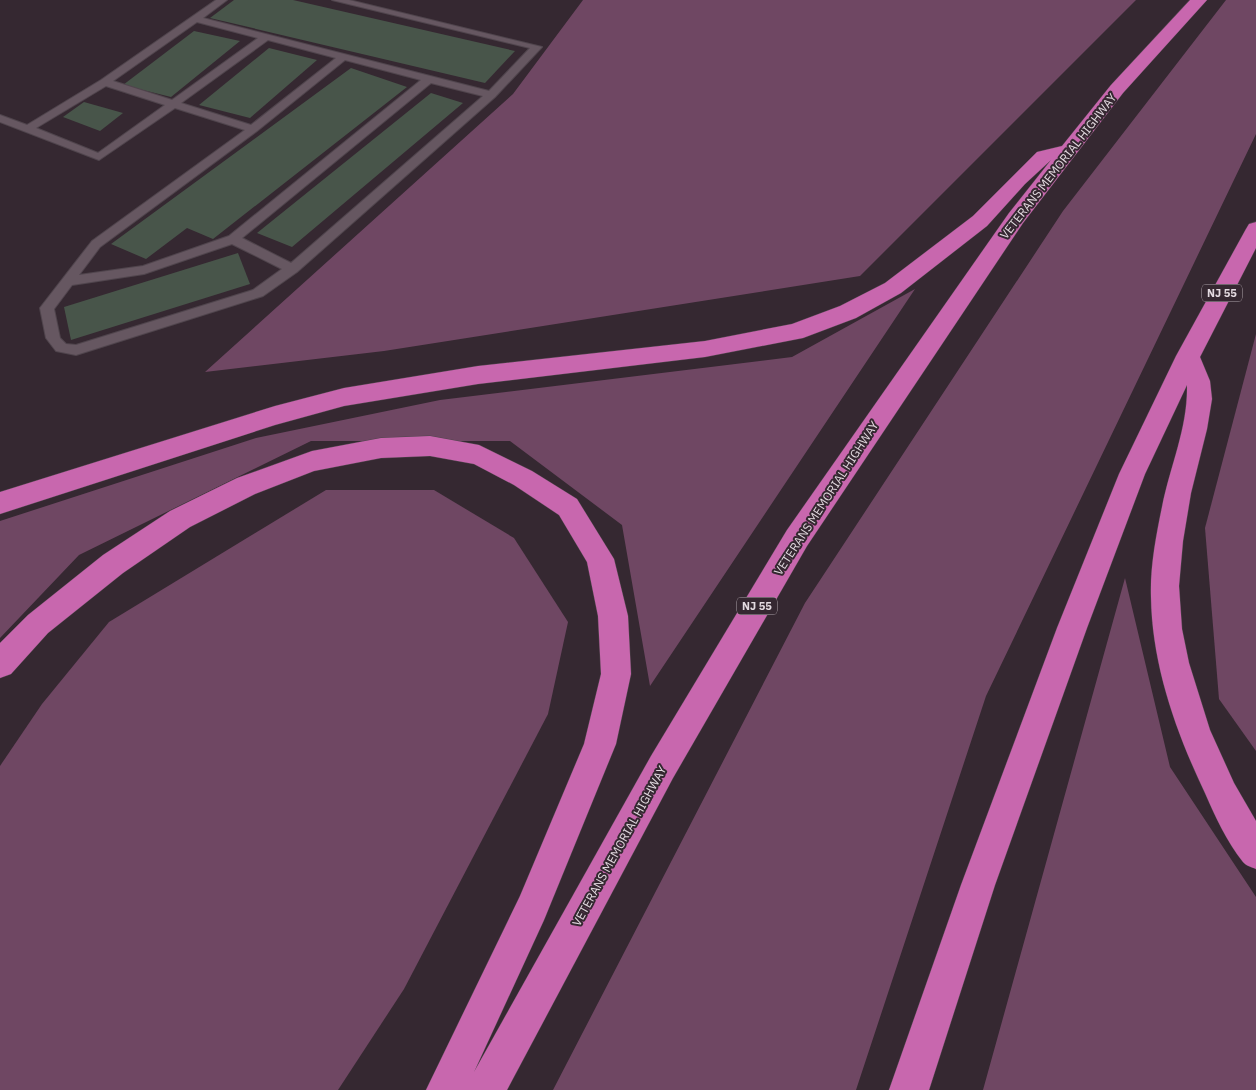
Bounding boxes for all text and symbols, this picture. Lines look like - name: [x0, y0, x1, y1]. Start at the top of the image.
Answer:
- street label: VETERANS MEMORIAL HIGHWAY: [996, 90, 1120, 242]
- road number: NJ 55: [1202, 284, 1242, 302]
- street label: VETERANS MEMORIAL HIGHWAY: [770, 418, 882, 578]
- road number: NJ 55: [737, 598, 777, 614]
- street label: VETERANS MEMORIAL HIGHWAY: [569, 763, 669, 929]

